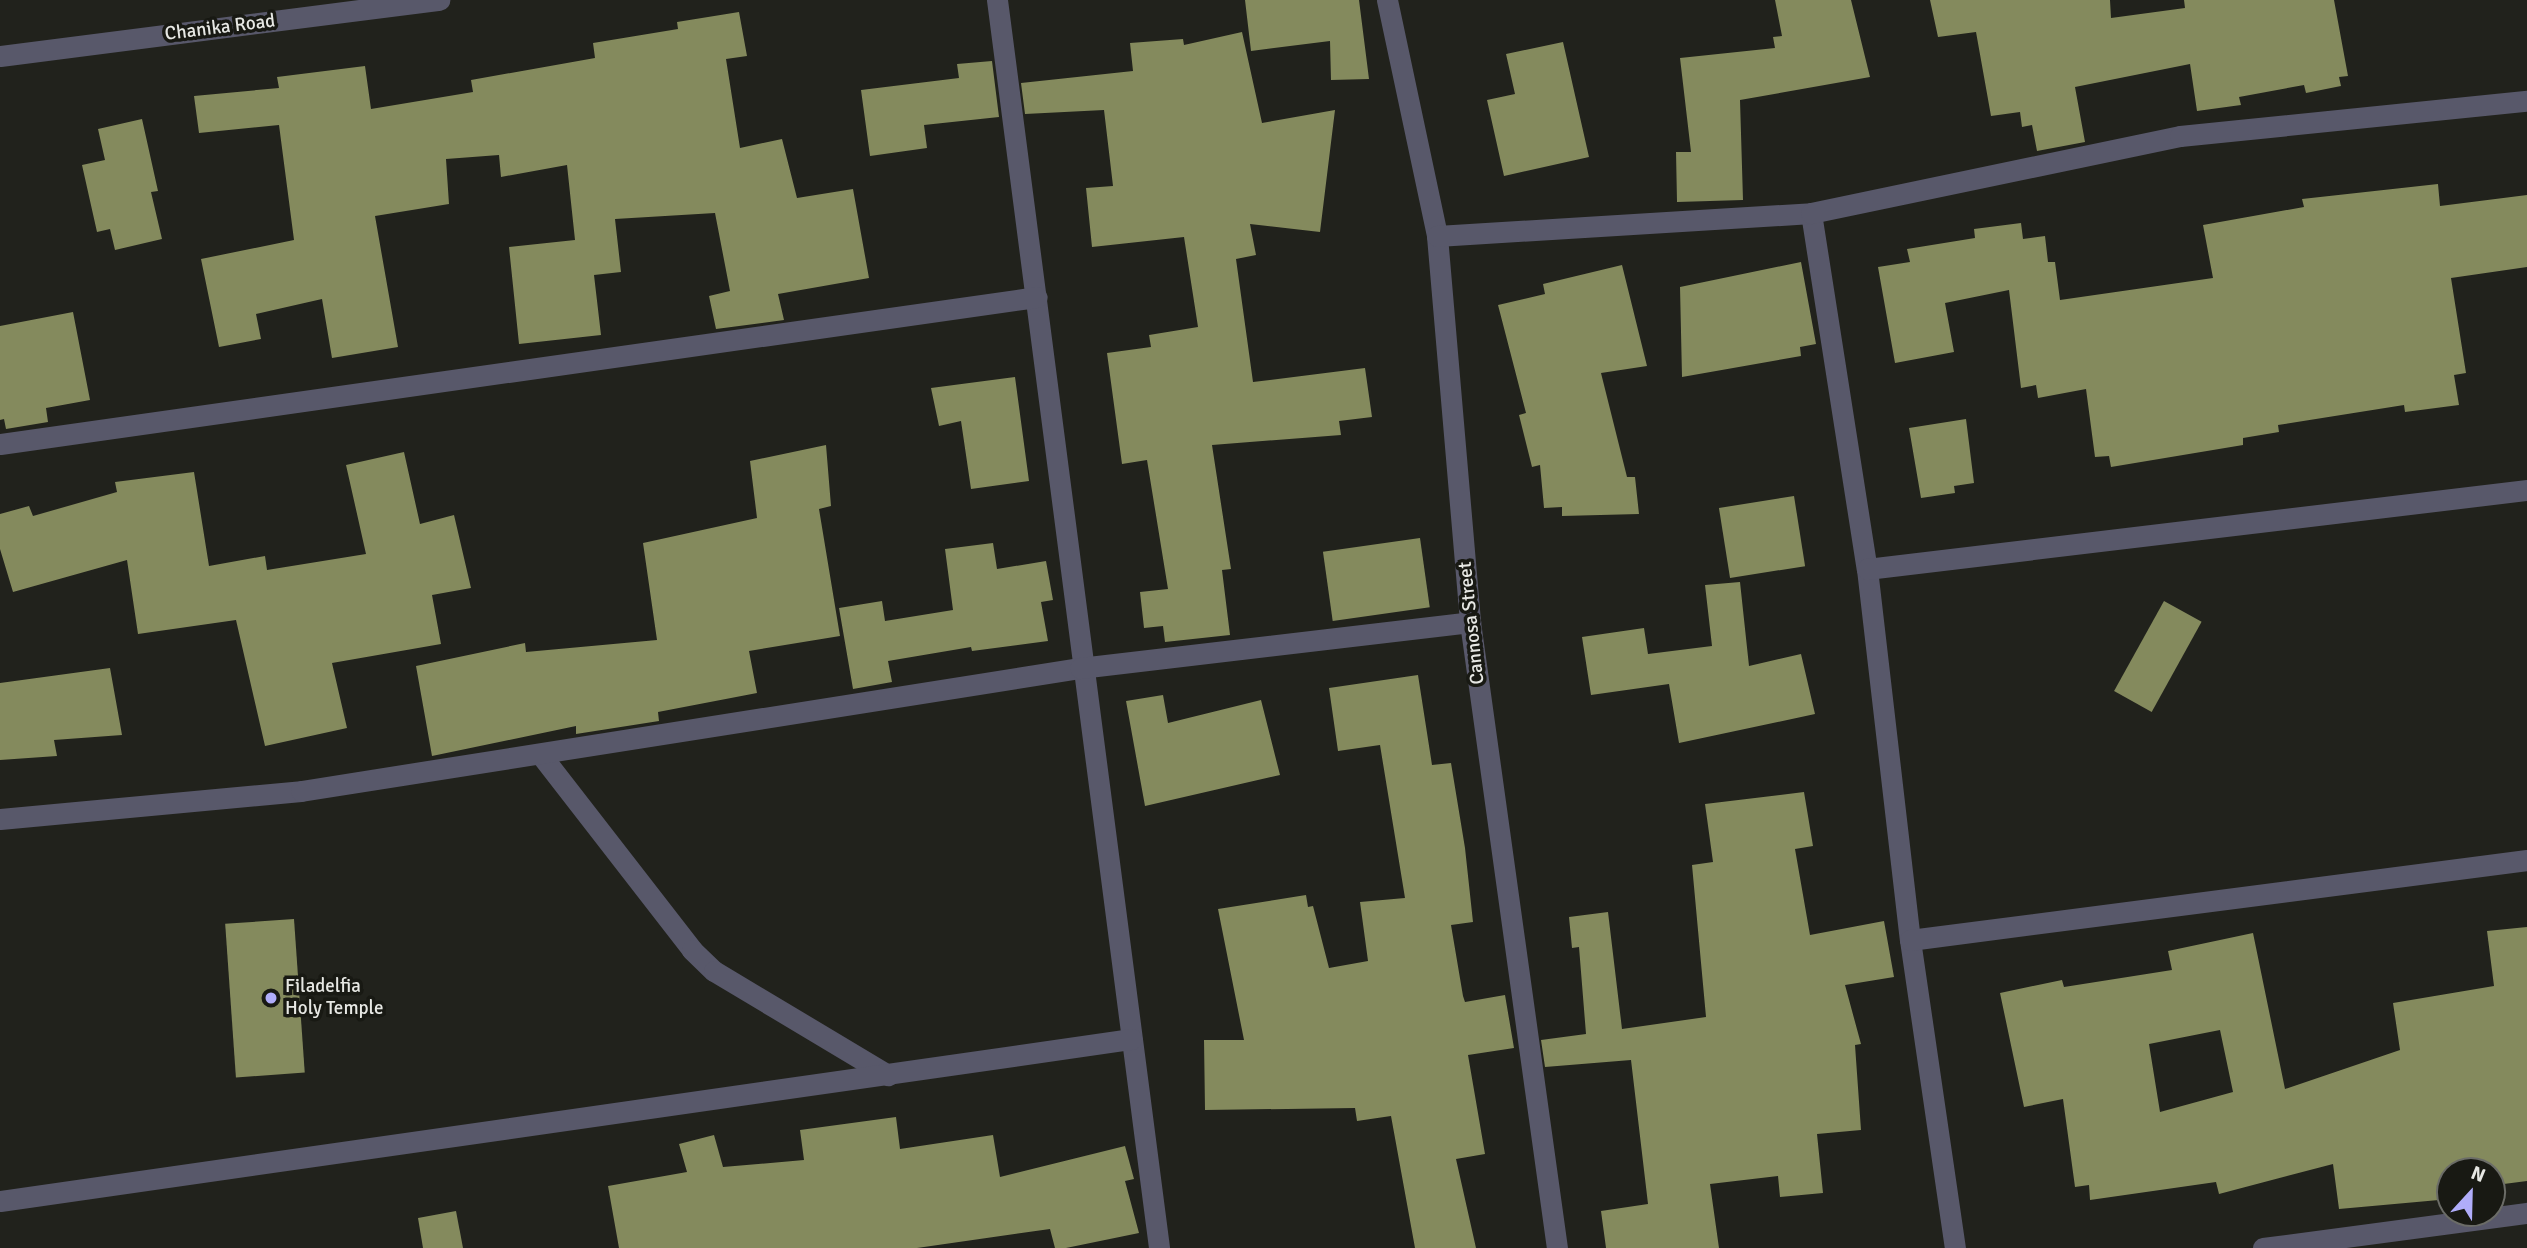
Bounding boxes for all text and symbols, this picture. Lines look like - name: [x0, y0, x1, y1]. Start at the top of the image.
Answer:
- street label: Chanika Road: [164, 10, 276, 46]
- street label: Cannosa Street: [1454, 561, 1490, 685]
- place label: Filadelfia Holy Temple: [285, 976, 383, 1020]
- marker: Filadelfia Holy Temple: [263, 990, 279, 1006]
- north arrow: [2436, 1157, 2506, 1227]
- text: N: [2467, 1161, 2489, 1188]

